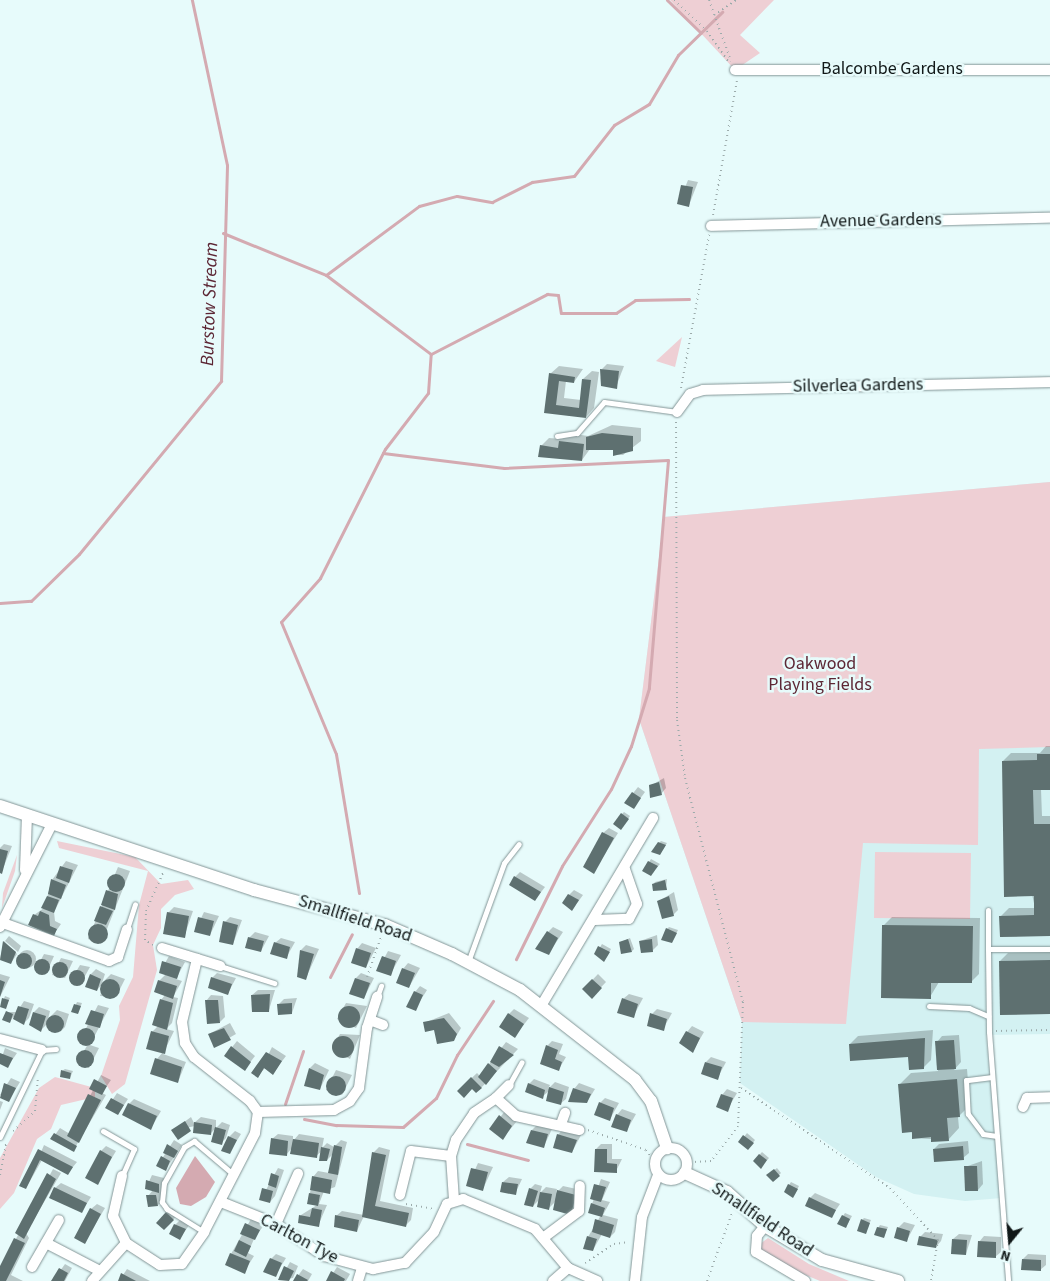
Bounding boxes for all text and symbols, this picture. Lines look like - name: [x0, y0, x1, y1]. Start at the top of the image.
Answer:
- street label: Balcombe Gardens: [821, 58, 963, 80]
- street label: Avenue Gardens: [820, 209, 942, 233]
- water label: Burstow Stream: [196, 242, 224, 366]
- street label: Silverlea Gardens: [793, 374, 923, 398]
- park label: Oakwood Playing Fields: [768, 654, 872, 696]
- street label: Smallfield Road: [295, 890, 415, 948]
- street label: Smallfield Road: [707, 1178, 817, 1262]
- street label: Carlton Tye: [256, 1209, 342, 1269]
- north arrow: [985, 1216, 1035, 1266]
- text: N: [998, 1244, 1013, 1266]

